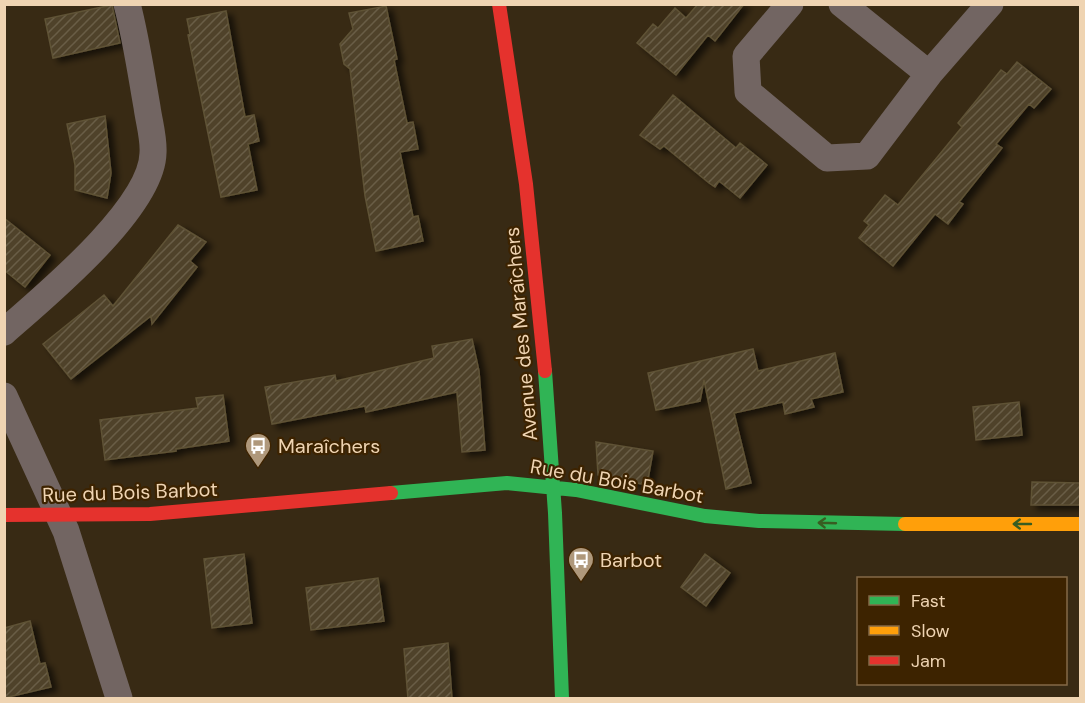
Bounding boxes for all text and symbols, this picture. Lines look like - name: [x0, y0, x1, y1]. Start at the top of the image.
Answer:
- street label: Avenue des Maraîchers: [499, 226, 543, 442]
- bus stop icon: Maraîchers: [243, 431, 273, 469]
- place label: Maraîchers: [278, 433, 380, 459]
- street label: Rue du Bois Barbot: [528, 453, 706, 509]
- street label: Rue du Bois Barbot: [42, 476, 218, 508]
- one-way arrow: [818, 517, 838, 529]
- one-way arrow: [1013, 518, 1033, 530]
- bus stop icon: Barbot: [566, 545, 596, 583]
- place label: Barbot: [600, 547, 662, 573]
- legend: [857, 577, 1067, 685]
- text: Fast: [911, 589, 946, 613]
- text: Slow: [911, 619, 950, 643]
- text: Jam: [911, 649, 946, 673]

